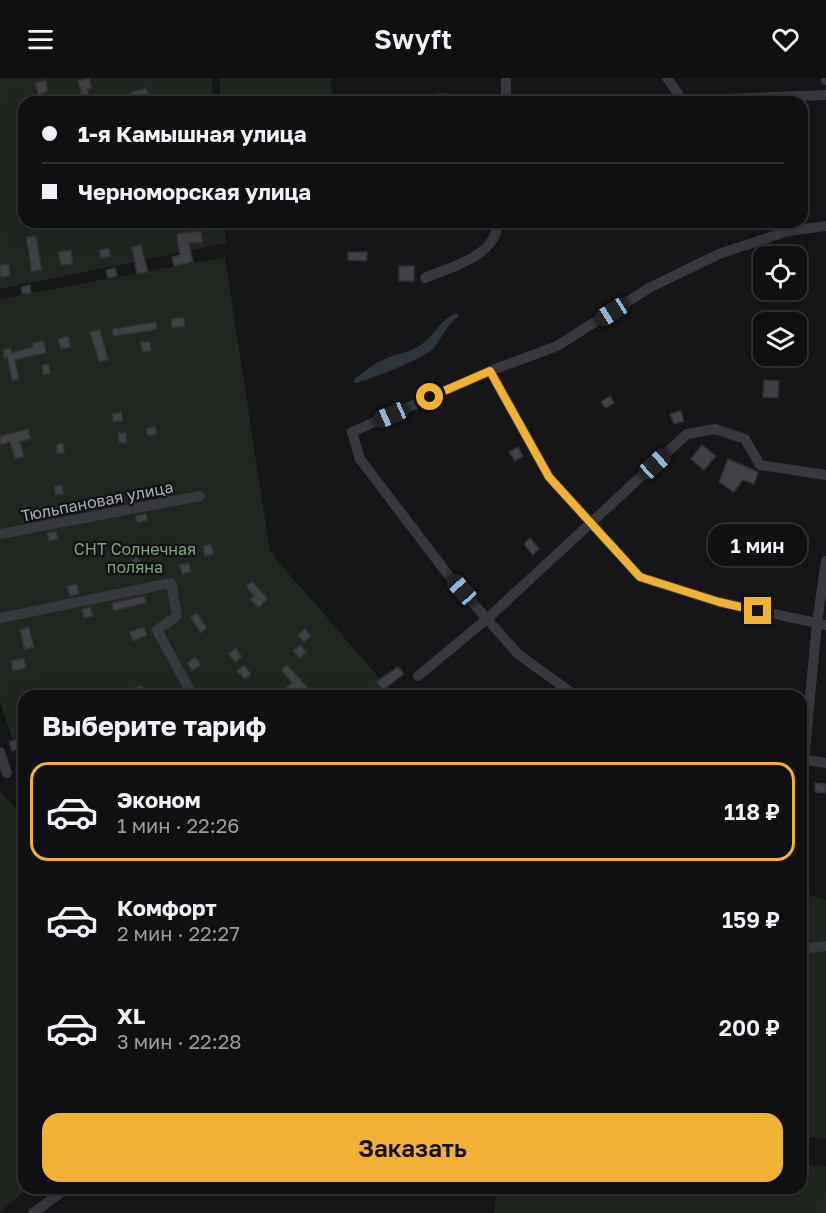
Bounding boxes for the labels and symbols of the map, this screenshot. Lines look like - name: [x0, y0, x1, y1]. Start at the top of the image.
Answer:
- car: [592, 295, 632, 329]
- route start: [416, 383, 443, 410]
- car: [371, 399, 411, 431]
- car: [636, 445, 674, 483]
- street label: Тюльпановая улица: [19, 476, 175, 526]
- callout: 1 мин: [708, 524, 807, 566]
- park label: СНТ Солнечная поляна: [74, 539, 196, 577]
- car: [443, 571, 481, 609]
- route end: [744, 597, 771, 624]

